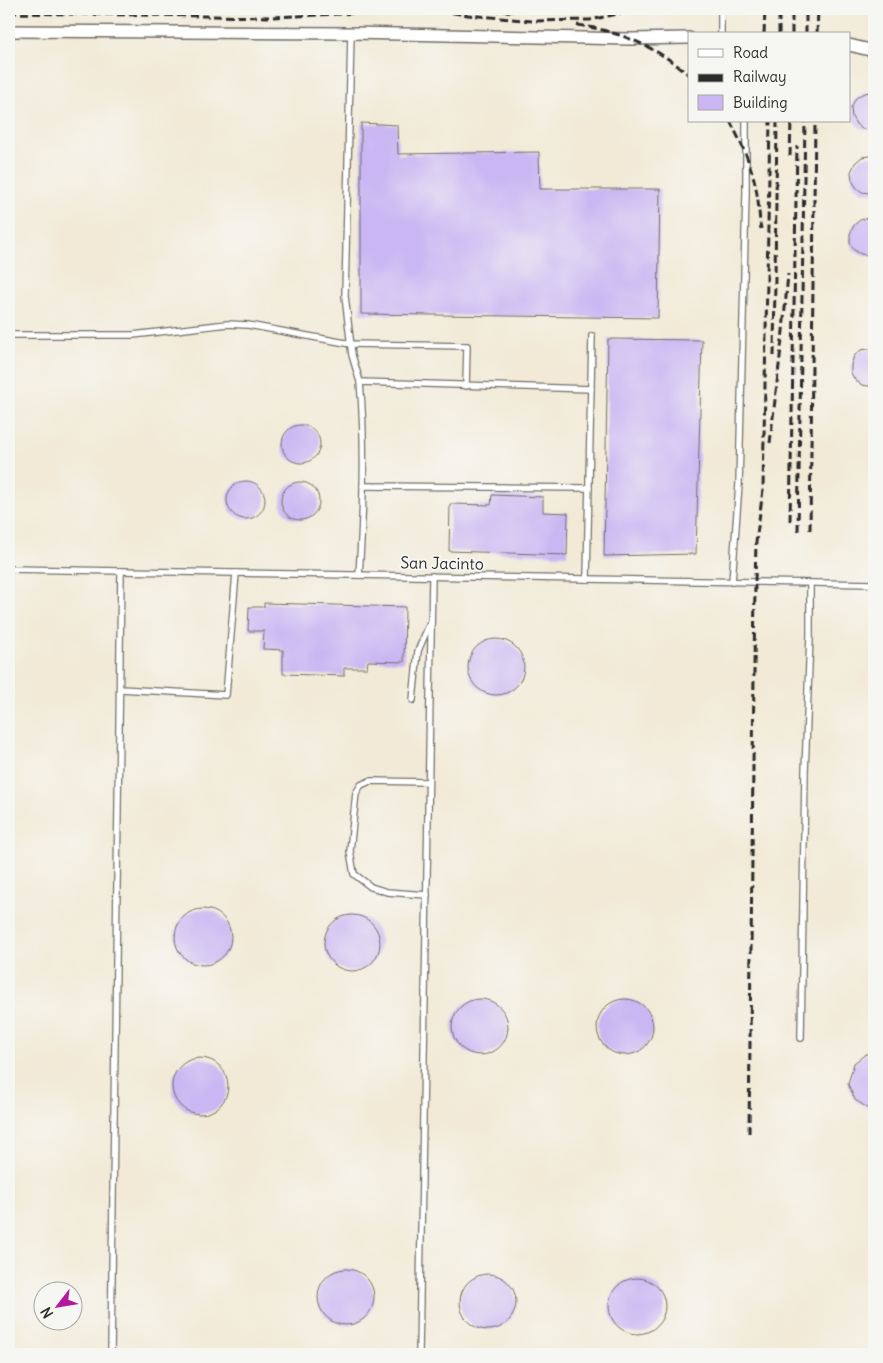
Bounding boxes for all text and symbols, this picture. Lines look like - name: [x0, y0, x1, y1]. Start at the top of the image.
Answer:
- legend: [688, 32, 850, 122]
- text: Road: [733, 43, 768, 62]
- text: Railway: [733, 67, 787, 86]
- text: Building: [733, 93, 788, 112]
- street label: San Jacinto: [400, 552, 484, 574]
- north arrow: [32, 1280, 82, 1330]
- text: N: [37, 1304, 57, 1321]

